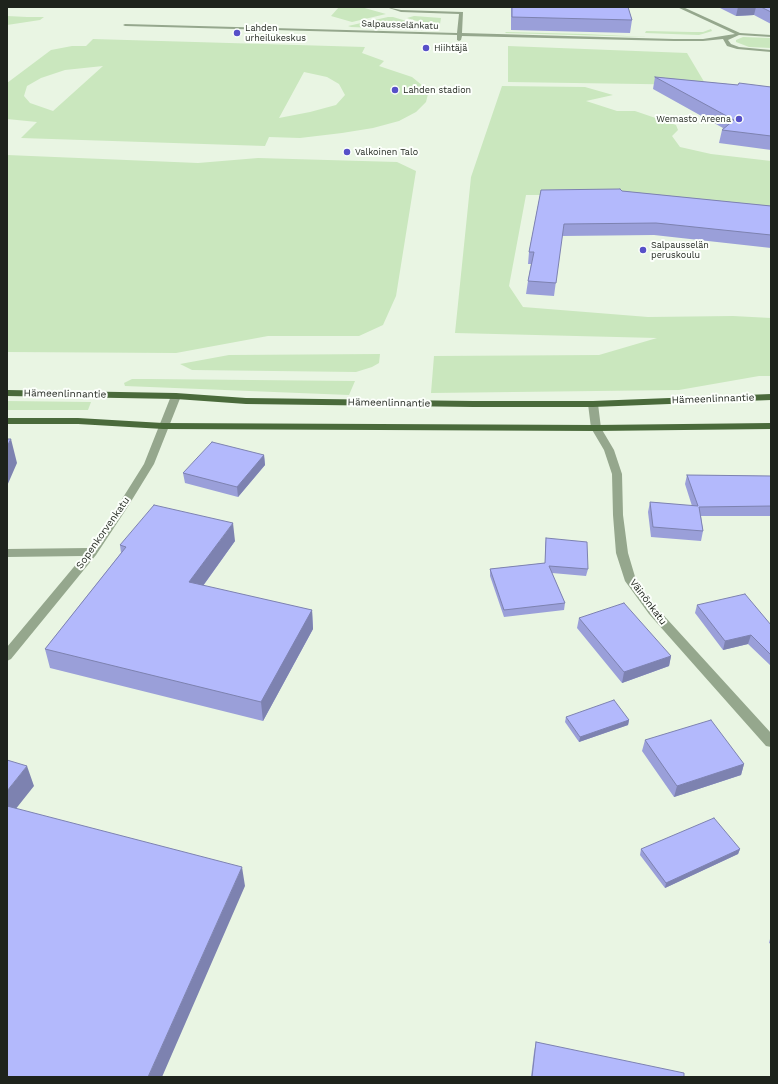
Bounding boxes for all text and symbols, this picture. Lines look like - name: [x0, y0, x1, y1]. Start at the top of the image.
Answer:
- street label: Salpausselänkatu: [361, 18, 439, 32]
- place label: Lahden urheilukeskus: [245, 23, 306, 44]
- marker: Lahden urheilukeskus: [232, 28, 242, 38]
- marker: Hiihtäjä: [421, 43, 431, 53]
- place label: Hiihtäjä: [434, 43, 467, 53]
- marker: Lahden stadion: [390, 85, 400, 95]
- place label: Lahden stadion: [403, 85, 471, 95]
- place label: Wemasto Areena: [656, 114, 731, 124]
- marker: Wemasto Areena: [734, 114, 744, 124]
- marker: Valkoinen Talo: [342, 147, 352, 157]
- place label: Valkoinen Talo: [355, 147, 418, 157]
- place label: Salpausselän peruskoulu: [651, 240, 709, 261]
- marker: Salpausselän peruskoulu: [638, 245, 648, 255]
- street label: Hämeenlinnantie: [24, 387, 106, 401]
- street label: Hämeenlinnantie: [671, 392, 755, 406]
- street label: Hämeenlinnantie: [348, 396, 430, 410]
- street label: Sopenkorvenkatu: [74, 495, 132, 571]
- street label: Väinönkatu: [627, 577, 669, 627]

